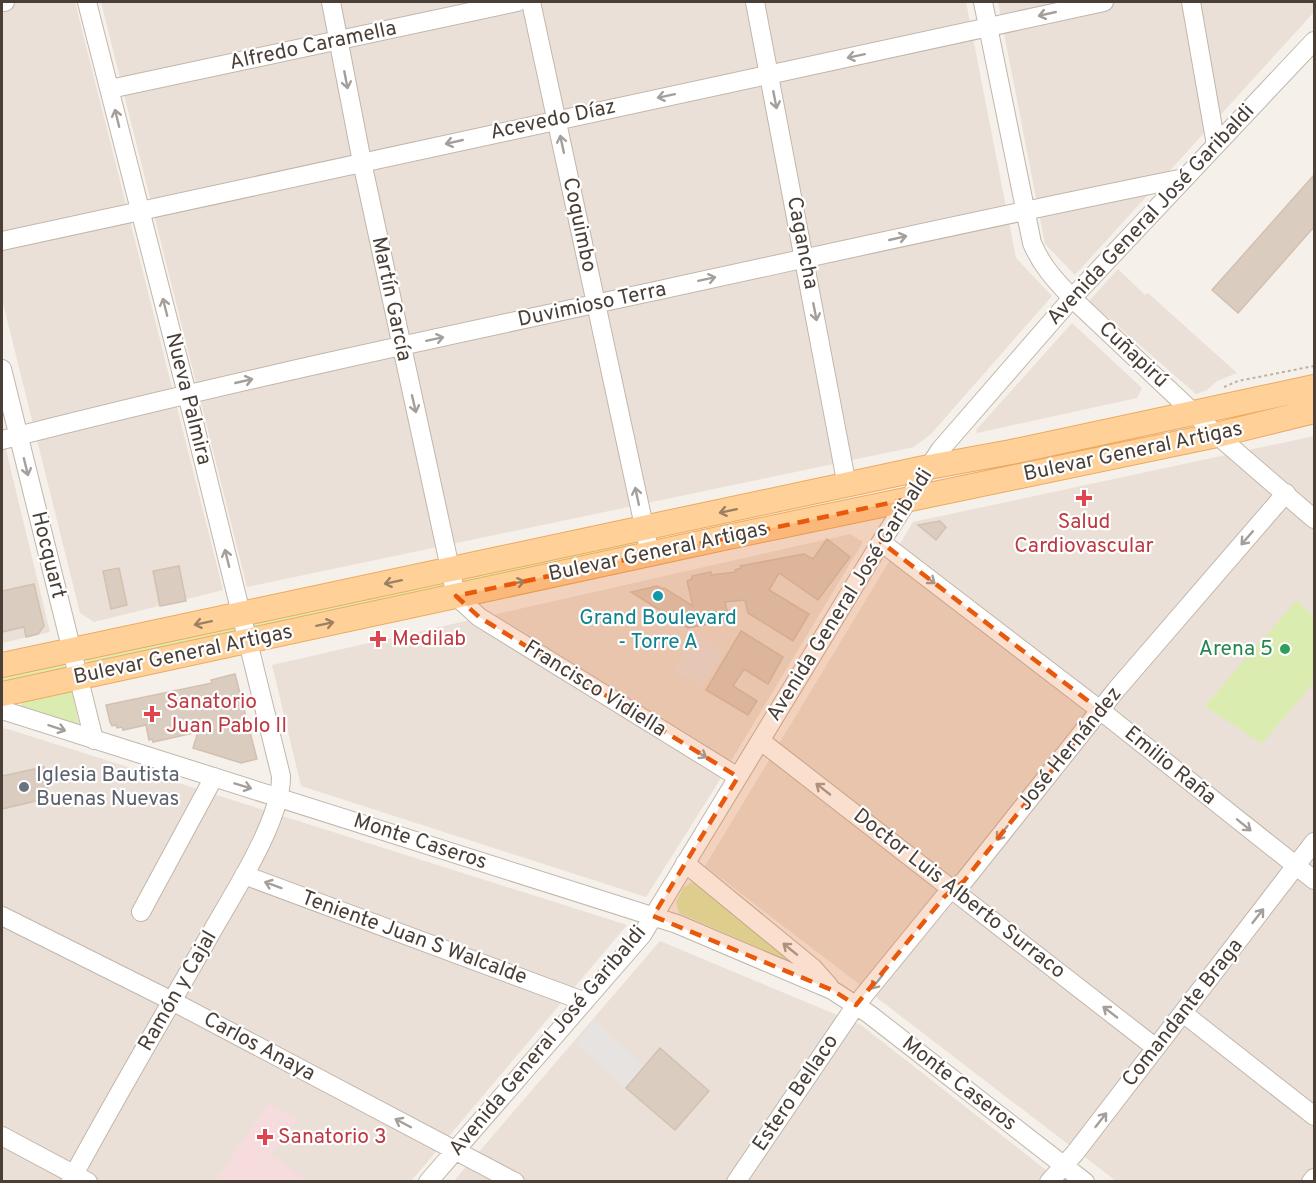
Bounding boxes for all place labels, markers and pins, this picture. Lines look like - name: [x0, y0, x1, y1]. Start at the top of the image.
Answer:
- marker: Salud Cardiovascular: [1075, 489, 1093, 507]
- place label: Salud Cardiovascular: [1014, 509, 1154, 560]
- marker: Grand Boulevard - Torre A: [651, 589, 665, 603]
- place label: Grand Boulevard - Torre A: [579, 605, 737, 656]
- place label: Medilab: [392, 626, 466, 653]
- marker: Medilab: [369, 630, 387, 648]
- place label: Arena 5: [1199, 636, 1273, 663]
- marker: Arena 5: [1278, 642, 1292, 656]
- place label: Sanatorio Juan Pablo II: [166, 689, 287, 740]
- marker: Sanatorio Juan Pablo II: [143, 705, 161, 723]
- place label: Iglesia Bautista Buenas Nuevas: [36, 762, 180, 813]
- marker: Iglesia Bautista Buenas Nuevas: [17, 780, 31, 794]
- place label: Sanatorio 3: [278, 1124, 387, 1151]
- marker: Sanatorio 3: [256, 1128, 274, 1146]

